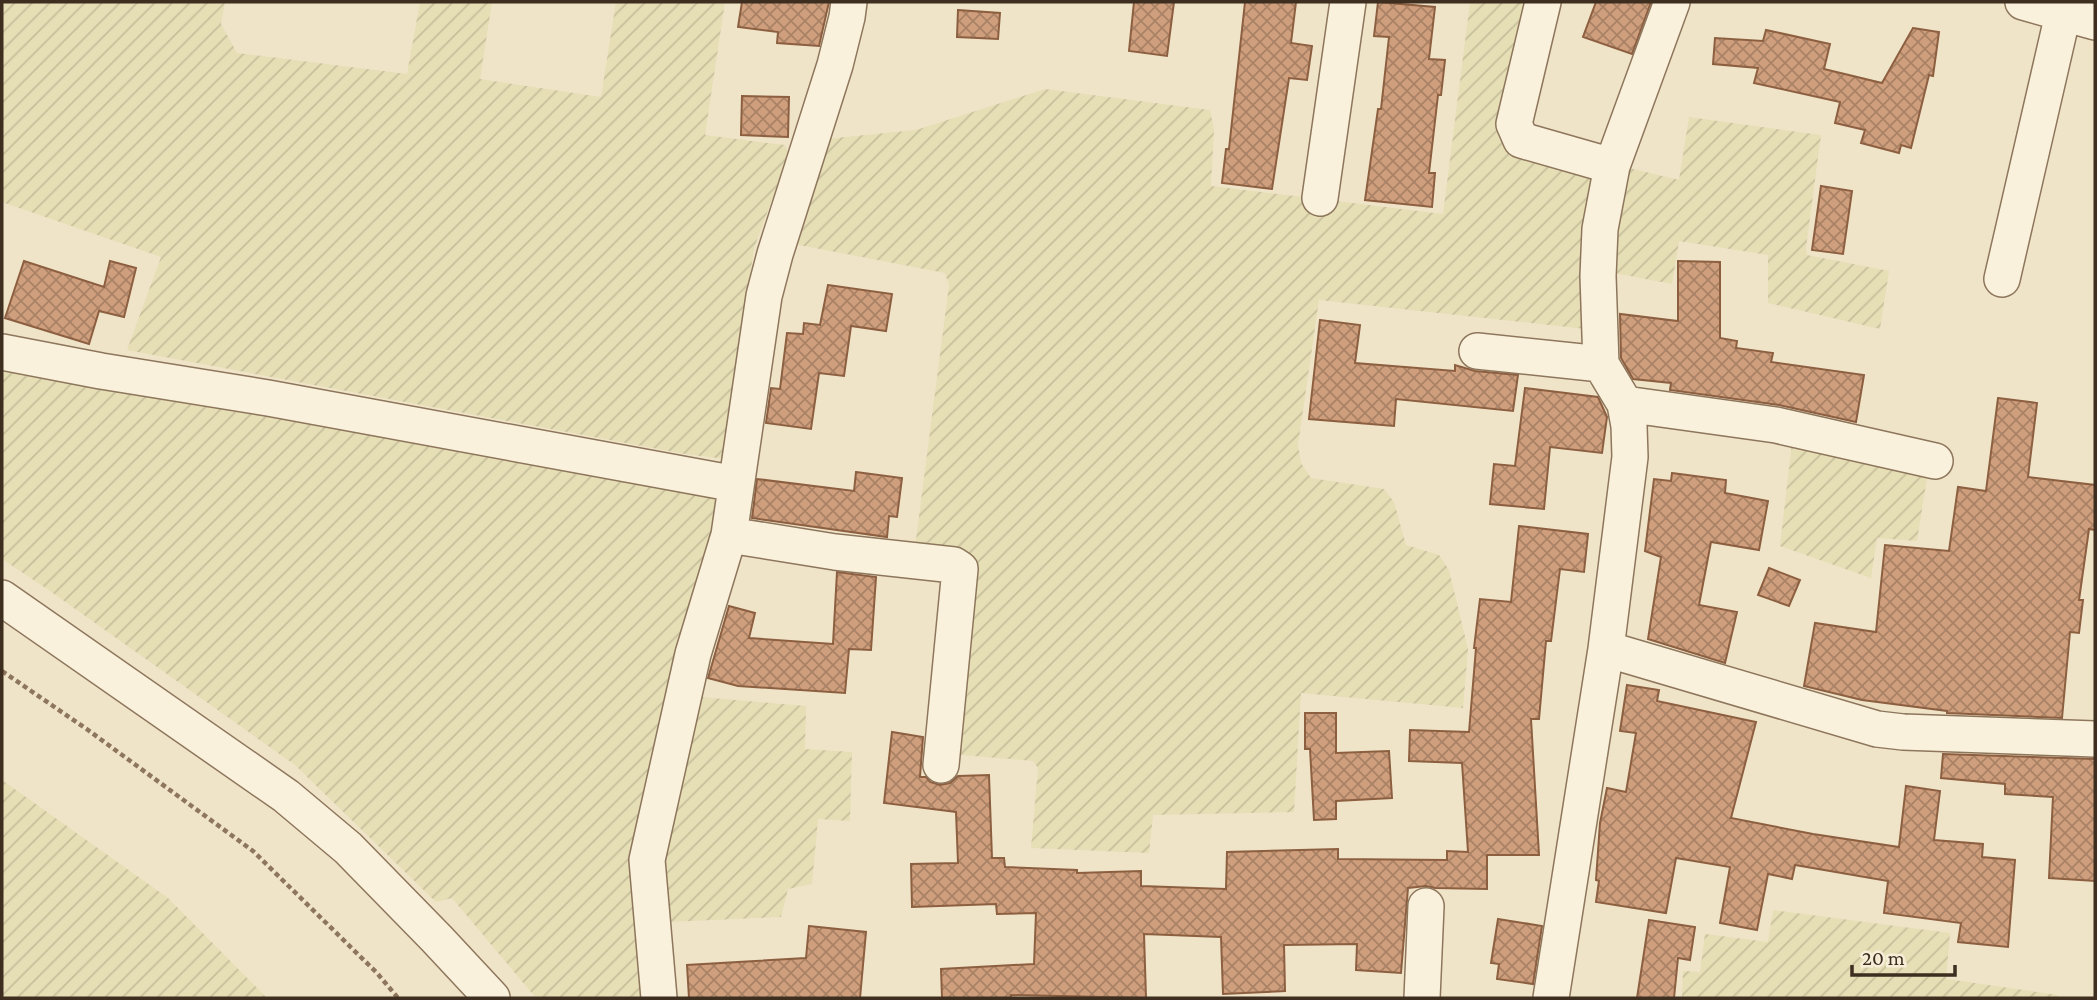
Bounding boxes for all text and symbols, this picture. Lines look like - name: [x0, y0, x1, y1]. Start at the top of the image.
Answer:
- scale bar: [1852, 934, 1955, 978]
- text: 20 m: [1862, 946, 1905, 970]

